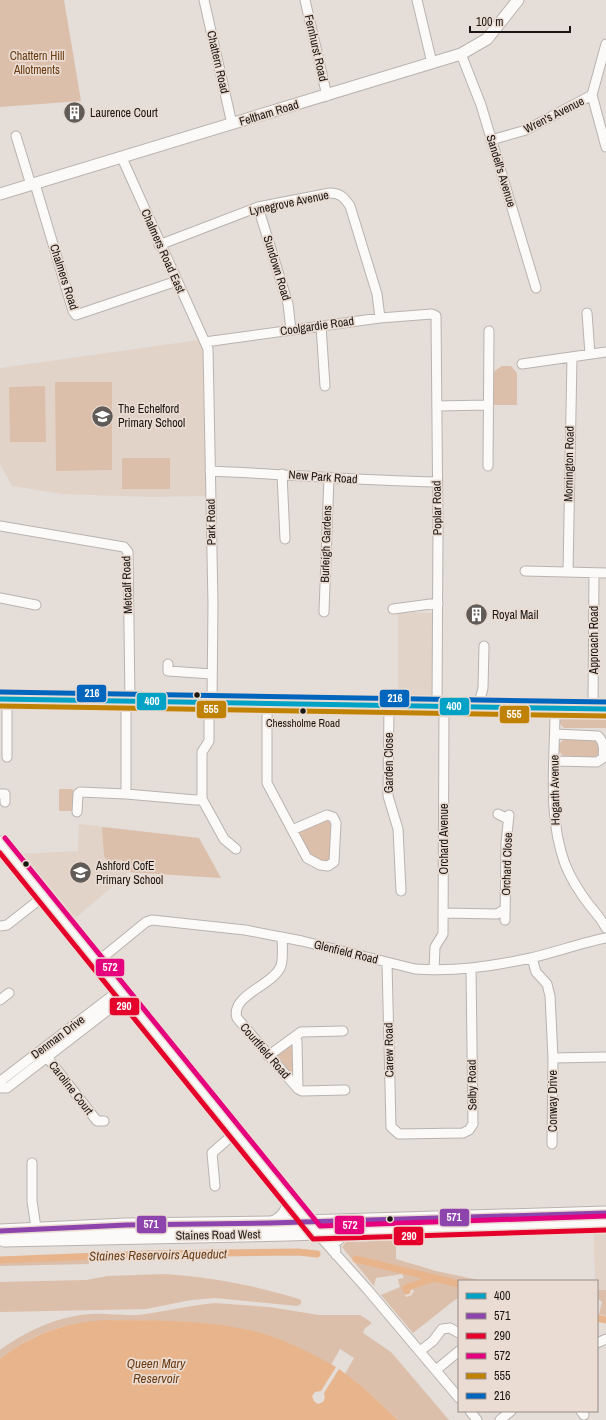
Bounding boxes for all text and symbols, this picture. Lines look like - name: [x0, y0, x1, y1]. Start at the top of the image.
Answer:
- scale bar: [470, 8, 570, 34]
- street label: Fernhurst Road: [301, 13, 331, 83]
- text: 100 m: [476, 14, 503, 30]
- street label: Chattern Road: [203, 29, 233, 95]
- park label: Chattern Hill Allotments: [10, 48, 64, 78]
- street label: Wren's Avenue: [521, 93, 587, 137]
- street label: Feltham Road: [237, 96, 301, 130]
- building icon: Laurence Court: [62, 100, 88, 126]
- place label: Laurence Court: [90, 105, 158, 121]
- street label: Sandell's Avenue: [482, 133, 520, 209]
- street label: Lynegrove Avenue: [248, 187, 330, 219]
- street label: Chalmers Road East: [137, 206, 189, 296]
- street label: Sundown Road: [260, 233, 294, 303]
- street label: Chalmers Road: [46, 242, 82, 312]
- street label: Coolgardie Road: [279, 313, 355, 339]
- place label: The Echelford Primary School: [118, 401, 185, 431]
- school or university icon: The Echelford Primary School: [89, 403, 115, 429]
- street label: Mornington Road: [560, 426, 578, 502]
- street label: New Park Road: [288, 467, 358, 487]
- street label: Poplar Road: [429, 481, 445, 535]
- street label: Park Road: [203, 499, 219, 545]
- street label: Burleigh Gardens: [317, 505, 335, 583]
- street label: Metcalf Road: [118, 556, 136, 614]
- building icon: Royal Mail: [463, 602, 489, 628]
- street label: Approach Road: [586, 606, 602, 675]
- place label: Royal Mail: [492, 607, 538, 623]
- line badge: 216: [76, 684, 107, 703]
- text: 216: [84, 686, 100, 700]
- line badge: 216: [379, 689, 410, 708]
- unlabelled marker: [192, 690, 202, 700]
- text: 216: [387, 691, 403, 705]
- line badge: 400: [136, 692, 167, 711]
- text: 400: [144, 694, 160, 708]
- line badge: 400: [439, 697, 470, 716]
- text: 400: [446, 699, 462, 713]
- line badge: 555: [196, 700, 227, 719]
- text: 555: [203, 702, 219, 716]
- line badge: 555: [499, 705, 530, 724]
- marker: Chessholme Road: [298, 706, 308, 716]
- text: 555: [506, 707, 522, 721]
- place label: Chessholme Road: [266, 716, 340, 730]
- street label: Garden Close: [381, 733, 397, 793]
- street label: Hogarth Avenue: [546, 755, 564, 825]
- street label: Orchard Avenue: [436, 804, 452, 874]
- street label: Orchard Close: [498, 832, 516, 896]
- place label: Ashford CofE Primary School: [95, 858, 163, 888]
- unlabelled marker: [21, 859, 31, 869]
- school or university icon: Ashford CofE Primary School: [68, 860, 94, 886]
- street label: Glenfield Road: [312, 936, 380, 968]
- line badge: 572: [95, 958, 125, 977]
- text: 572: [102, 960, 118, 974]
- line badge: 290: [109, 997, 140, 1016]
- text: 290: [116, 999, 132, 1013]
- street label: Denman Drive: [28, 1012, 88, 1062]
- street label: Courtfield Road: [236, 1020, 294, 1082]
- street label: Carew Road: [381, 1023, 397, 1077]
- street label: Caroline Court: [45, 1058, 97, 1118]
- street label: Selby Road: [464, 1059, 480, 1111]
- street label: Conway Drive: [545, 1070, 561, 1132]
- line badge: 571: [439, 1208, 470, 1227]
- text: 571: [446, 1210, 462, 1224]
- unlabelled marker: [385, 1214, 395, 1224]
- line badge: 571: [136, 1215, 167, 1234]
- line badge: 572: [334, 1215, 365, 1235]
- text: 571: [143, 1217, 159, 1231]
- text: 572: [342, 1218, 358, 1232]
- street label: Staines Road West: [176, 1226, 261, 1244]
- line badge: 290: [393, 1226, 424, 1246]
- text: 290: [401, 1229, 417, 1243]
- water label: Staines Reservoirs Aqueduct: [89, 1245, 228, 1265]
- legend: [458, 1280, 598, 1412]
- text: 400: [494, 1288, 510, 1304]
- text: 571: [494, 1308, 511, 1324]
- text: 290: [494, 1328, 510, 1344]
- text: 572: [494, 1348, 510, 1364]
- water label: Queen Mary Reservoir: [127, 1355, 186, 1387]
- text: 555: [494, 1368, 511, 1384]
- text: 216: [494, 1388, 510, 1404]

